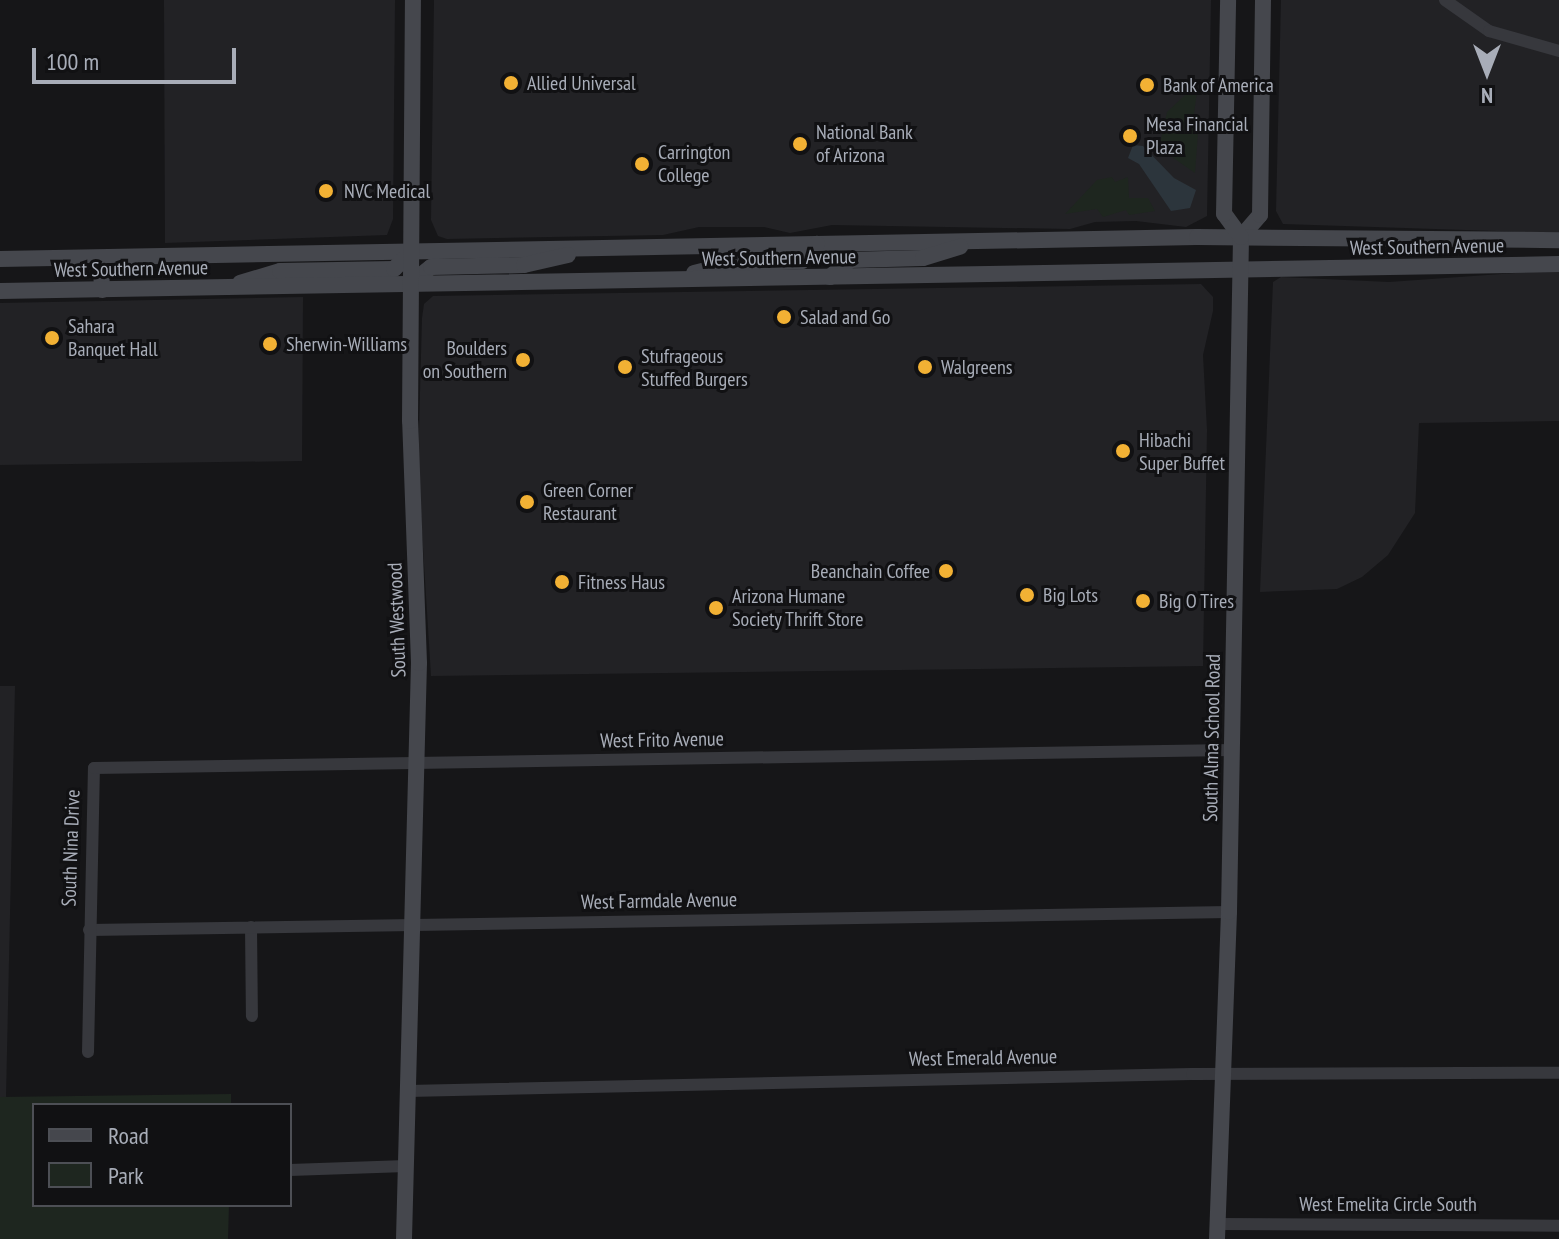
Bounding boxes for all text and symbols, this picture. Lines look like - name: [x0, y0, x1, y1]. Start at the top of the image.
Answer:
- scale bar: [36, 32, 240, 82]
- north arrow: [1447, 32, 1527, 112]
- text: 100 m: [46, 46, 99, 77]
- place label: Allied Universal: [527, 71, 636, 95]
- place label: Bank of America: [1163, 73, 1275, 97]
- marker: Allied Universal: [502, 74, 520, 92]
- marker: Bank of America: [1138, 76, 1156, 94]
- text: N: [1481, 82, 1493, 110]
- place label: Mesa Financial Plaza: [1146, 112, 1248, 159]
- place label: National Bank of Arizona: [816, 120, 913, 167]
- marker: Mesa Financial Plaza: [1121, 127, 1139, 145]
- marker: National Bank of Arizona: [791, 135, 809, 153]
- place label: Carrington College: [658, 140, 730, 187]
- marker: Carrington College: [633, 155, 651, 173]
- place label: NVC Medical: [344, 179, 431, 203]
- marker: NVC Medical: [315, 180, 337, 202]
- street label: West Southern Avenue: [1349, 234, 1505, 260]
- street label: West Southern Avenue: [701, 245, 857, 271]
- street label: West Southern Avenue: [53, 256, 209, 282]
- place label: Salad and Go: [800, 305, 890, 329]
- marker: Salad and Go: [775, 308, 793, 326]
- place label: Sahara Banquet Hall: [68, 314, 158, 361]
- marker: Sahara Banquet Hall: [43, 329, 61, 347]
- place label: Sherwin-Williams: [286, 332, 407, 356]
- marker: Sherwin-Williams: [261, 335, 279, 353]
- place label: Boulders on Southern: [423, 336, 507, 383]
- place label: Stufrageous Stuffed Burgers: [641, 344, 748, 391]
- marker: Boulders on Southern: [514, 351, 532, 369]
- place label: Walgreens: [941, 355, 1012, 379]
- marker: Stufrageous Stuffed Burgers: [616, 358, 634, 376]
- marker: Walgreens: [916, 358, 934, 376]
- place label: Hibachi Super Buffet: [1139, 428, 1225, 475]
- marker: Hibachi Super Buffet: [1114, 442, 1132, 460]
- place label: Green Corner Restaurant: [543, 478, 633, 525]
- marker: Green Corner Restaurant: [518, 493, 536, 511]
- place label: Beanchain Coffee: [811, 559, 930, 583]
- street label: South Westwood: [383, 562, 411, 678]
- marker: Beanchain Coffee: [937, 562, 955, 580]
- place label: Fitness Haus: [578, 570, 665, 594]
- marker: Fitness Haus: [553, 573, 571, 591]
- place label: Big Lots: [1043, 583, 1098, 607]
- place label: Arizona Humane Society Thrift Store: [732, 584, 865, 631]
- marker: Big Lots: [1018, 586, 1036, 604]
- place label: Big O Tires: [1159, 589, 1235, 613]
- marker: Big O Tires: [1134, 592, 1152, 610]
- marker: Arizona Humane Society Thrift Store: [707, 599, 725, 617]
- street label: South Alma School Road: [1199, 654, 1225, 822]
- street label: West Frito Avenue: [600, 727, 724, 753]
- street label: South Nina Drive: [57, 789, 85, 907]
- street label: West Farmdale Avenue: [580, 888, 738, 914]
- street label: West Emerald Avenue: [908, 1045, 1058, 1071]
- legend: [32, 1103, 292, 1207]
- text: Road: [108, 1120, 149, 1151]
- text: Park: [108, 1160, 144, 1191]
- street label: West Emelita Circle South: [1299, 1192, 1477, 1216]

